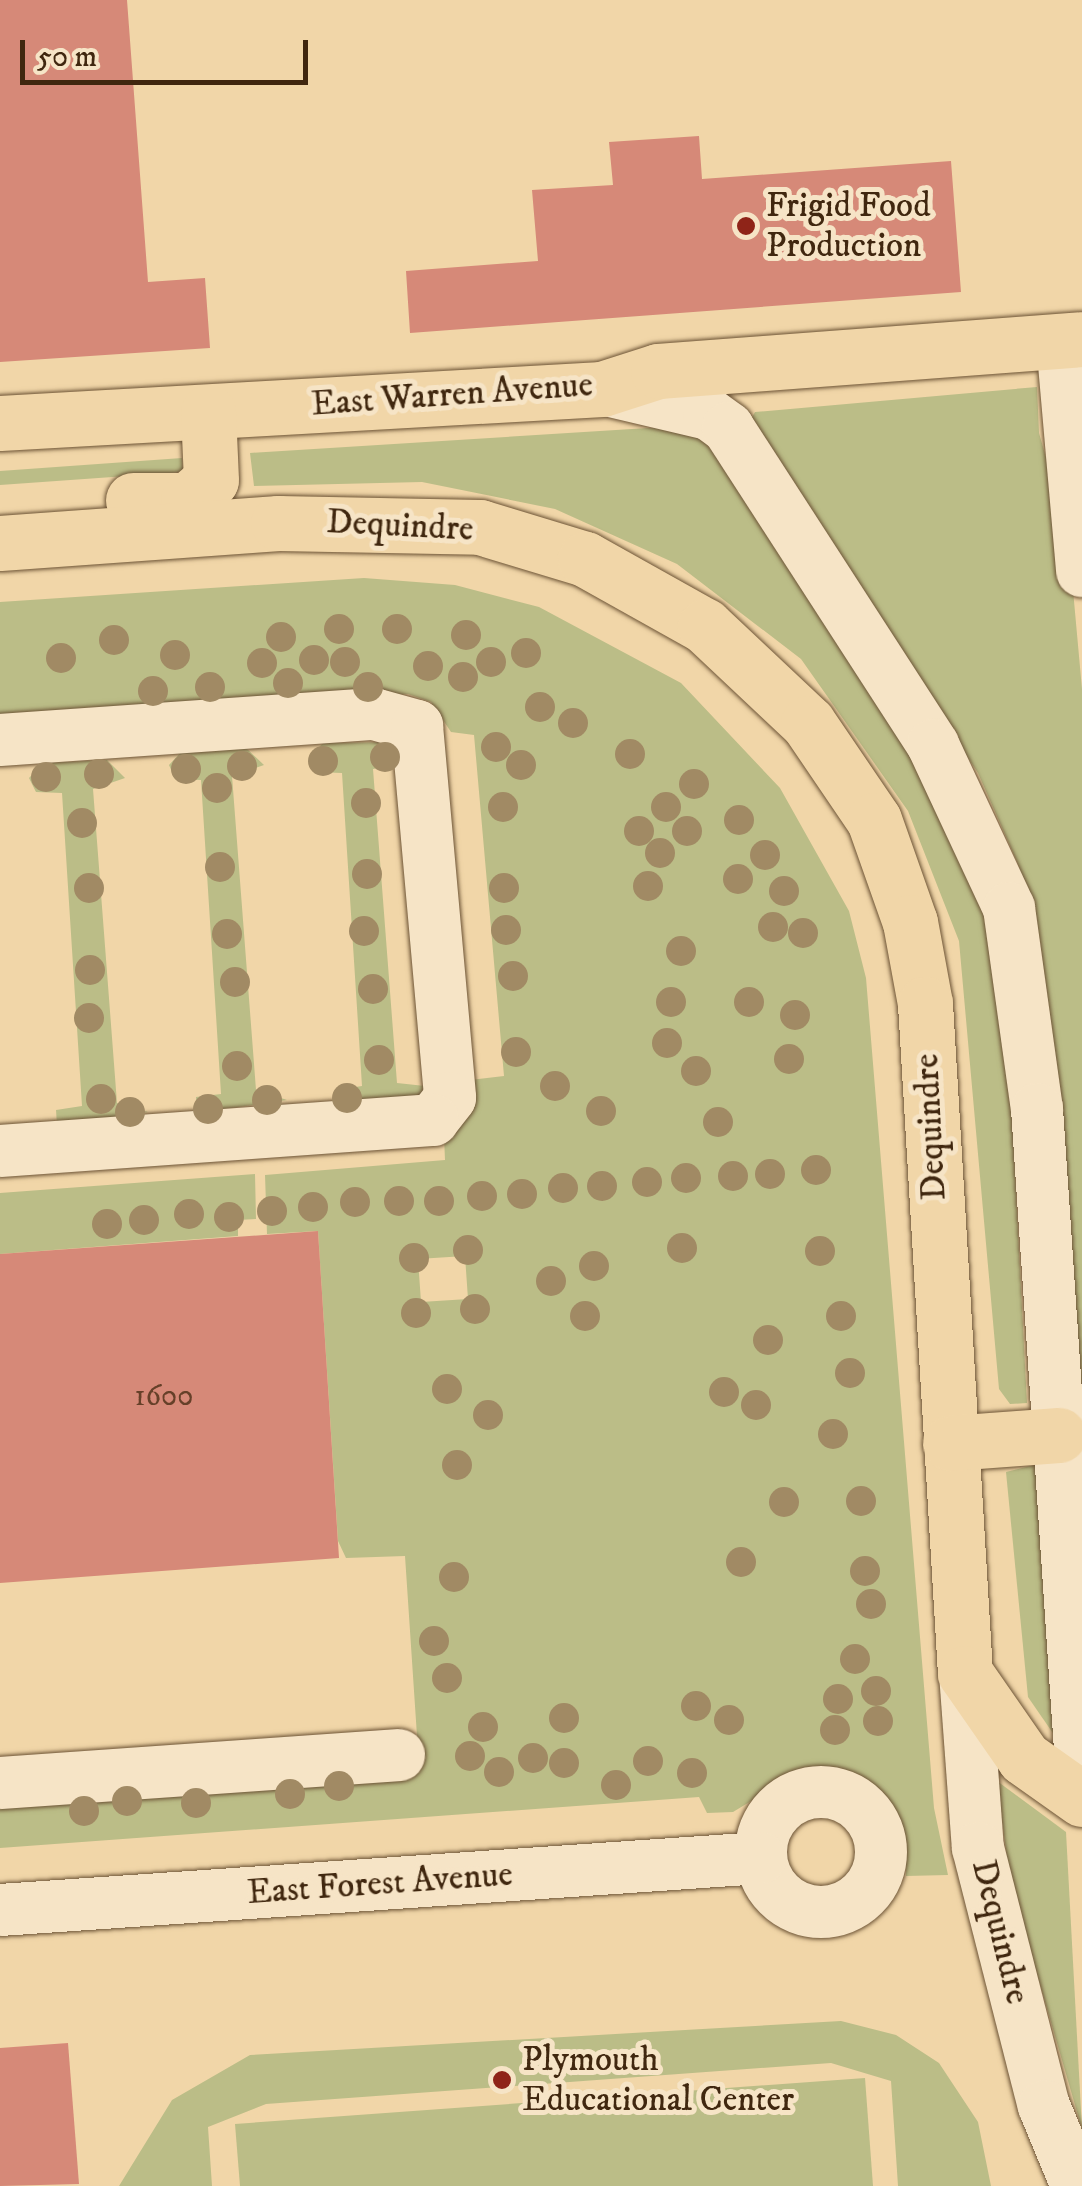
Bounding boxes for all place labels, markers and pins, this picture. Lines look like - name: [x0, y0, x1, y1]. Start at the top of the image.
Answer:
- place label: Frigid Food Production: [766, 185, 931, 267]
- marker: Frigid Food Production: [735, 215, 757, 237]
- place label: Plymouth Educational Center: [522, 2039, 794, 2121]
- marker: Plymouth Educational Center: [491, 2069, 513, 2091]

